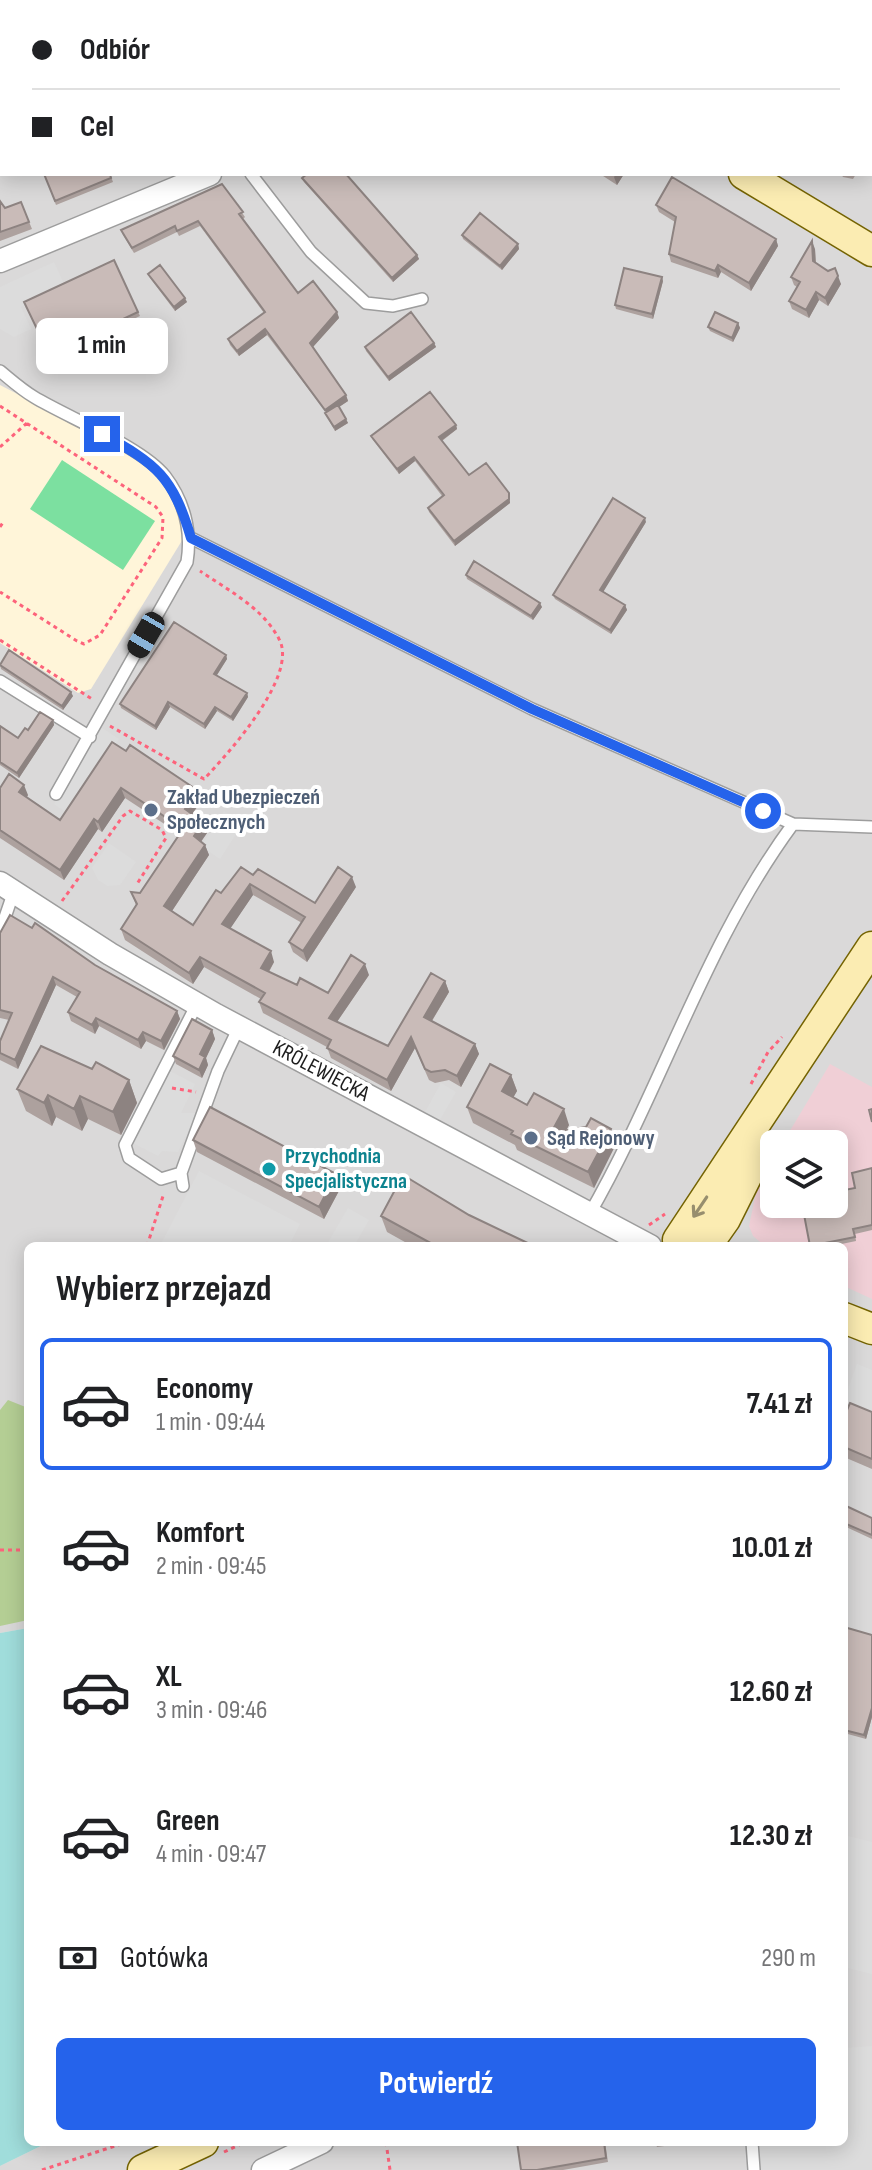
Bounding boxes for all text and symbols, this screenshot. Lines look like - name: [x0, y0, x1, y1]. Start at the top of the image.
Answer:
- text: Odbiór: [80, 32, 150, 68]
- text: Cel: [80, 109, 114, 145]
- callout: 1 min: [36, 318, 168, 374]
- text: 1 min: [78, 330, 126, 361]
- route end: [84, 416, 120, 452]
- car: [124, 608, 168, 662]
- place label: Zakład Ubezpieczeń Społecznych: [167, 784, 320, 836]
- route start: [745, 793, 781, 829]
- marker: Zakład Ubezpieczeń Społecznych: [142, 801, 160, 819]
- street label: KRÓLEWIECKA: [268, 1034, 374, 1108]
- place label: Sąd Rejonowy: [547, 1125, 655, 1152]
- marker: Sąd Rejonowy: [522, 1129, 540, 1147]
- map controls: [760, 1130, 848, 1218]
- button: layers: [760, 1130, 848, 1218]
- place label: Przychodnia Specjalistyczna: [285, 1143, 407, 1195]
- marker: Przychodnia Specjalistyczna: [260, 1160, 278, 1178]
- one-way arrow: [692, 1195, 708, 1217]
- text: Wybierz przejazd: [56, 1268, 272, 1311]
- icon: car: [60, 1368, 132, 1440]
- text: Economy: [156, 1371, 253, 1407]
- text: 7.41 zł: [747, 1386, 812, 1422]
- text: 1 min · 09:44: [156, 1407, 265, 1438]
- icon: car: [60, 1512, 132, 1584]
- text: Komfort: [156, 1515, 245, 1551]
- text: 10.01 zł: [732, 1530, 812, 1566]
- text: 2 min · 09:45: [156, 1551, 266, 1582]
- icon: car: [60, 1656, 132, 1728]
- text: XL: [156, 1659, 182, 1695]
- text: 12.60 zł: [730, 1674, 812, 1710]
- text: 3 min · 09:46: [156, 1695, 267, 1726]
- icon: car: [60, 1800, 132, 1872]
- text: Green: [156, 1803, 220, 1839]
- text: 12.30 zł: [730, 1818, 812, 1854]
- text: 4 min · 09:47: [156, 1839, 266, 1870]
- icon: cash: [56, 1936, 100, 1980]
- text: Gotówka: [120, 1940, 209, 1976]
- text: 290 m: [761, 1943, 816, 1974]
- button: Potwierdź: [56, 2038, 816, 2130]

